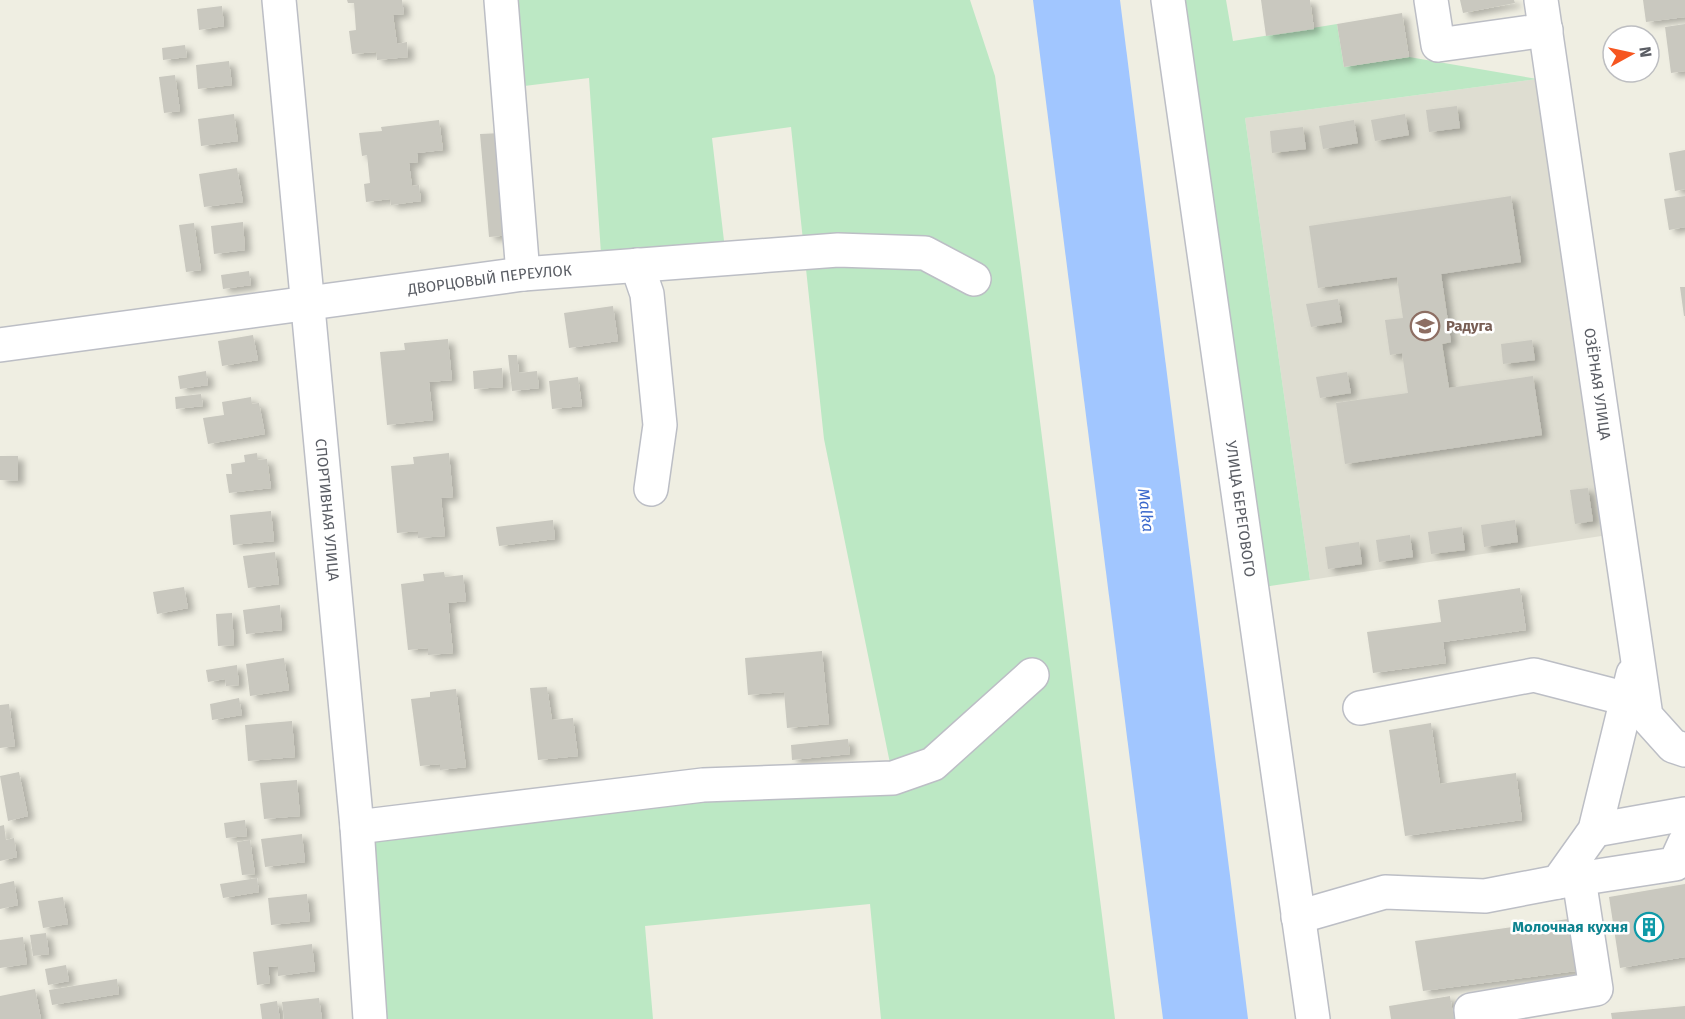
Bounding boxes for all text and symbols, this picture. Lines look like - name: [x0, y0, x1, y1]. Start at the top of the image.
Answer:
- north arrow: [1601, 24, 1661, 84]
- text: N: [1635, 45, 1656, 59]
- street label: ДВОРЦОВЫЙ ПЕРЕУЛОК: [406, 261, 572, 299]
- school or university icon: Радуга: [1409, 310, 1441, 342]
- place label: Радуга: [1446, 317, 1493, 335]
- street label: ОЗЁРНАЯ УЛИЦА: [1580, 327, 1614, 442]
- street label: СПОРТИВНАЯ УЛИЦА: [311, 438, 343, 582]
- street label: УЛИЦА БЕРЕГОВОГО: [1222, 439, 1259, 578]
- water label: Malka: [1134, 487, 1158, 533]
- building icon: Молочная кухня: [1633, 911, 1665, 943]
- place label: Молочная кухня: [1512, 918, 1628, 936]

